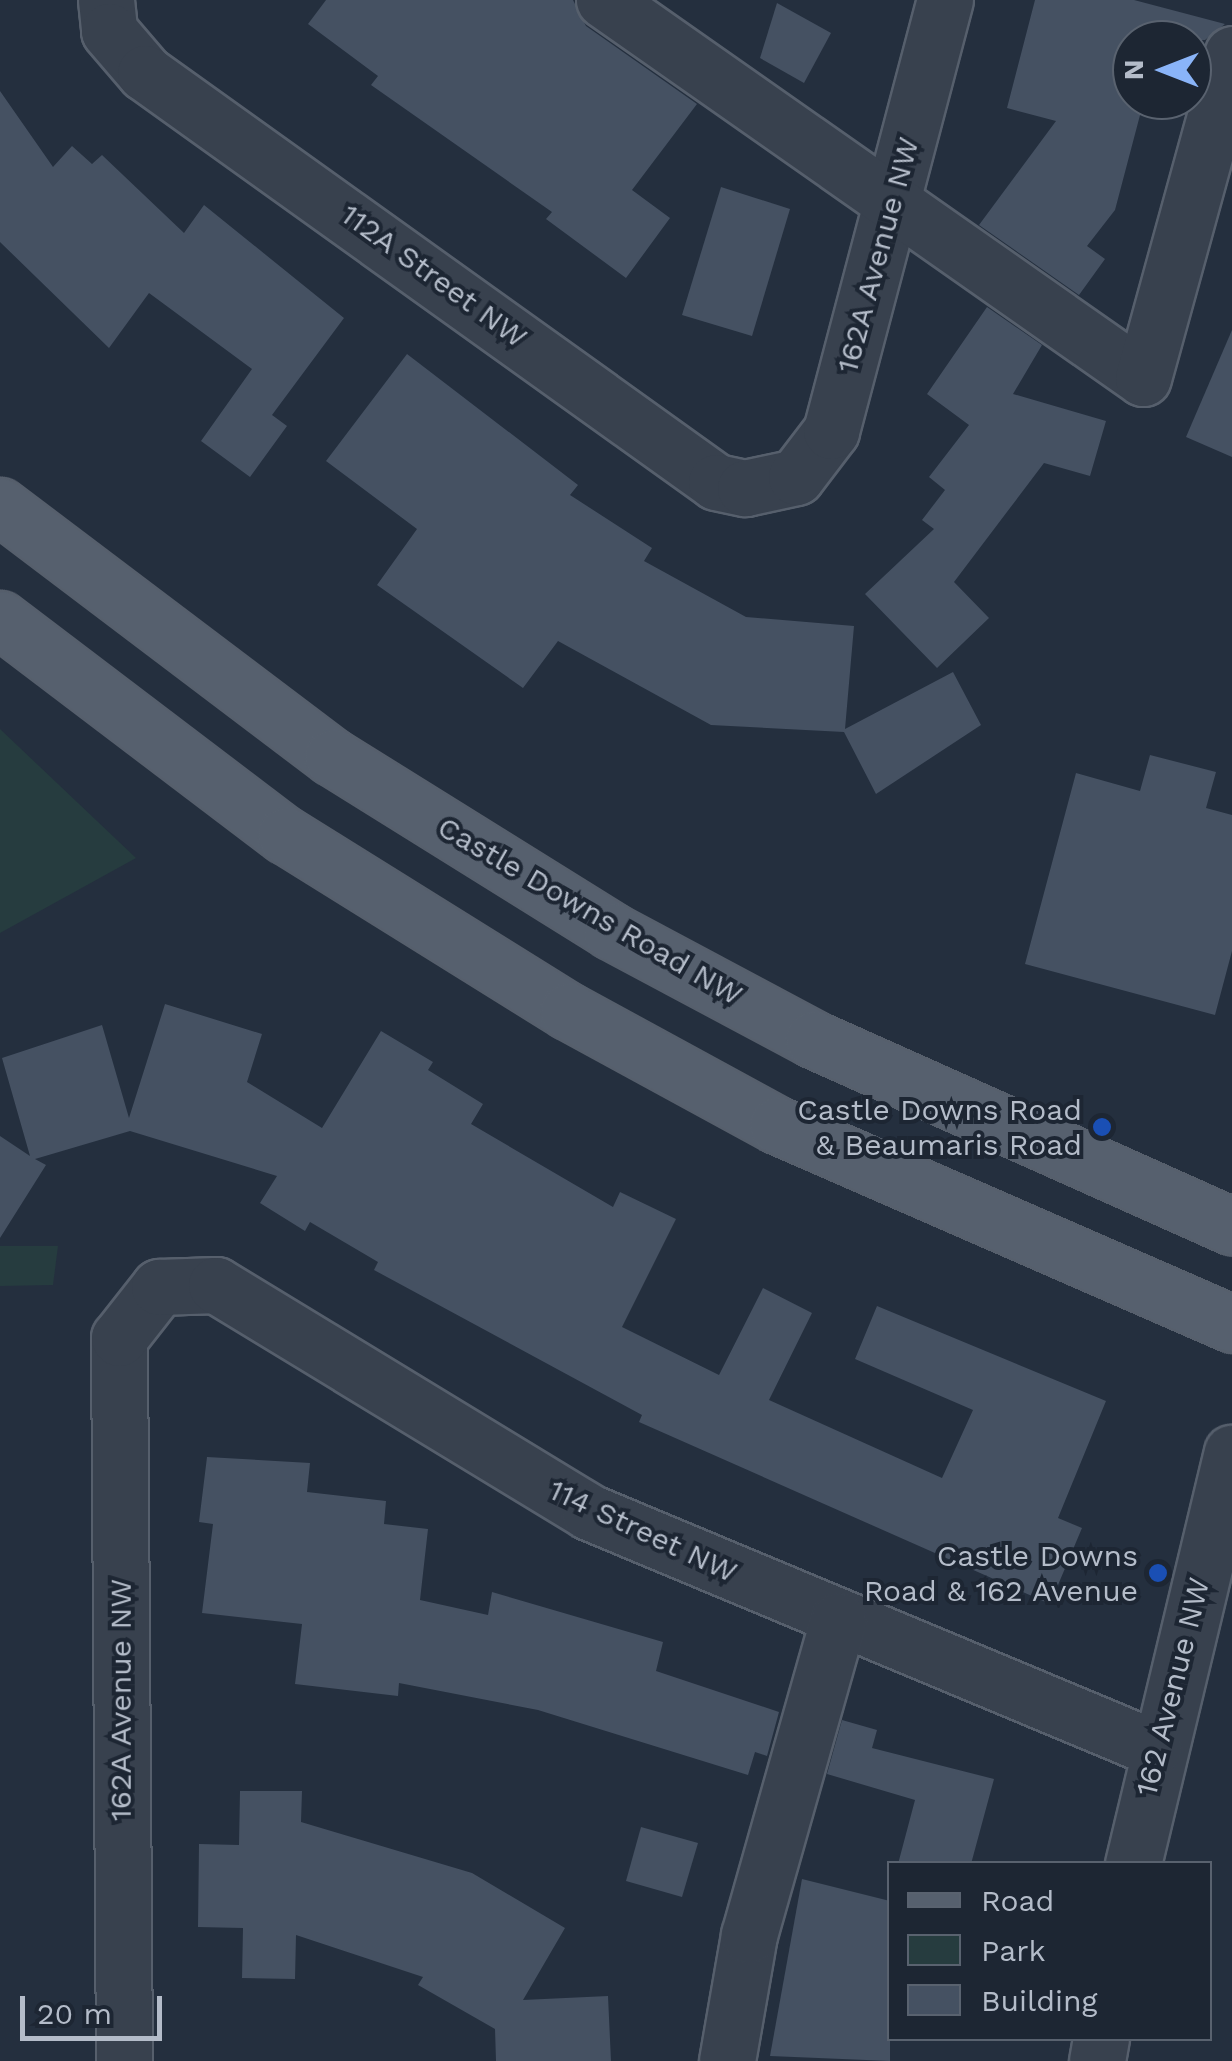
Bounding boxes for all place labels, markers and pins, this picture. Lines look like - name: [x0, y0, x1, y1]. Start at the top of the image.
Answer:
- place label: Castle Downs Road & Beaumaris Road: [797, 1092, 1082, 1162]
- marker: Castle Downs Road & Beaumaris Road: [1091, 1116, 1113, 1138]
- place label: Castle Downs Road & 162 Avenue: [862, 1538, 1138, 1608]
- marker: Castle Downs Road & 162 Avenue: [1147, 1562, 1169, 1584]

